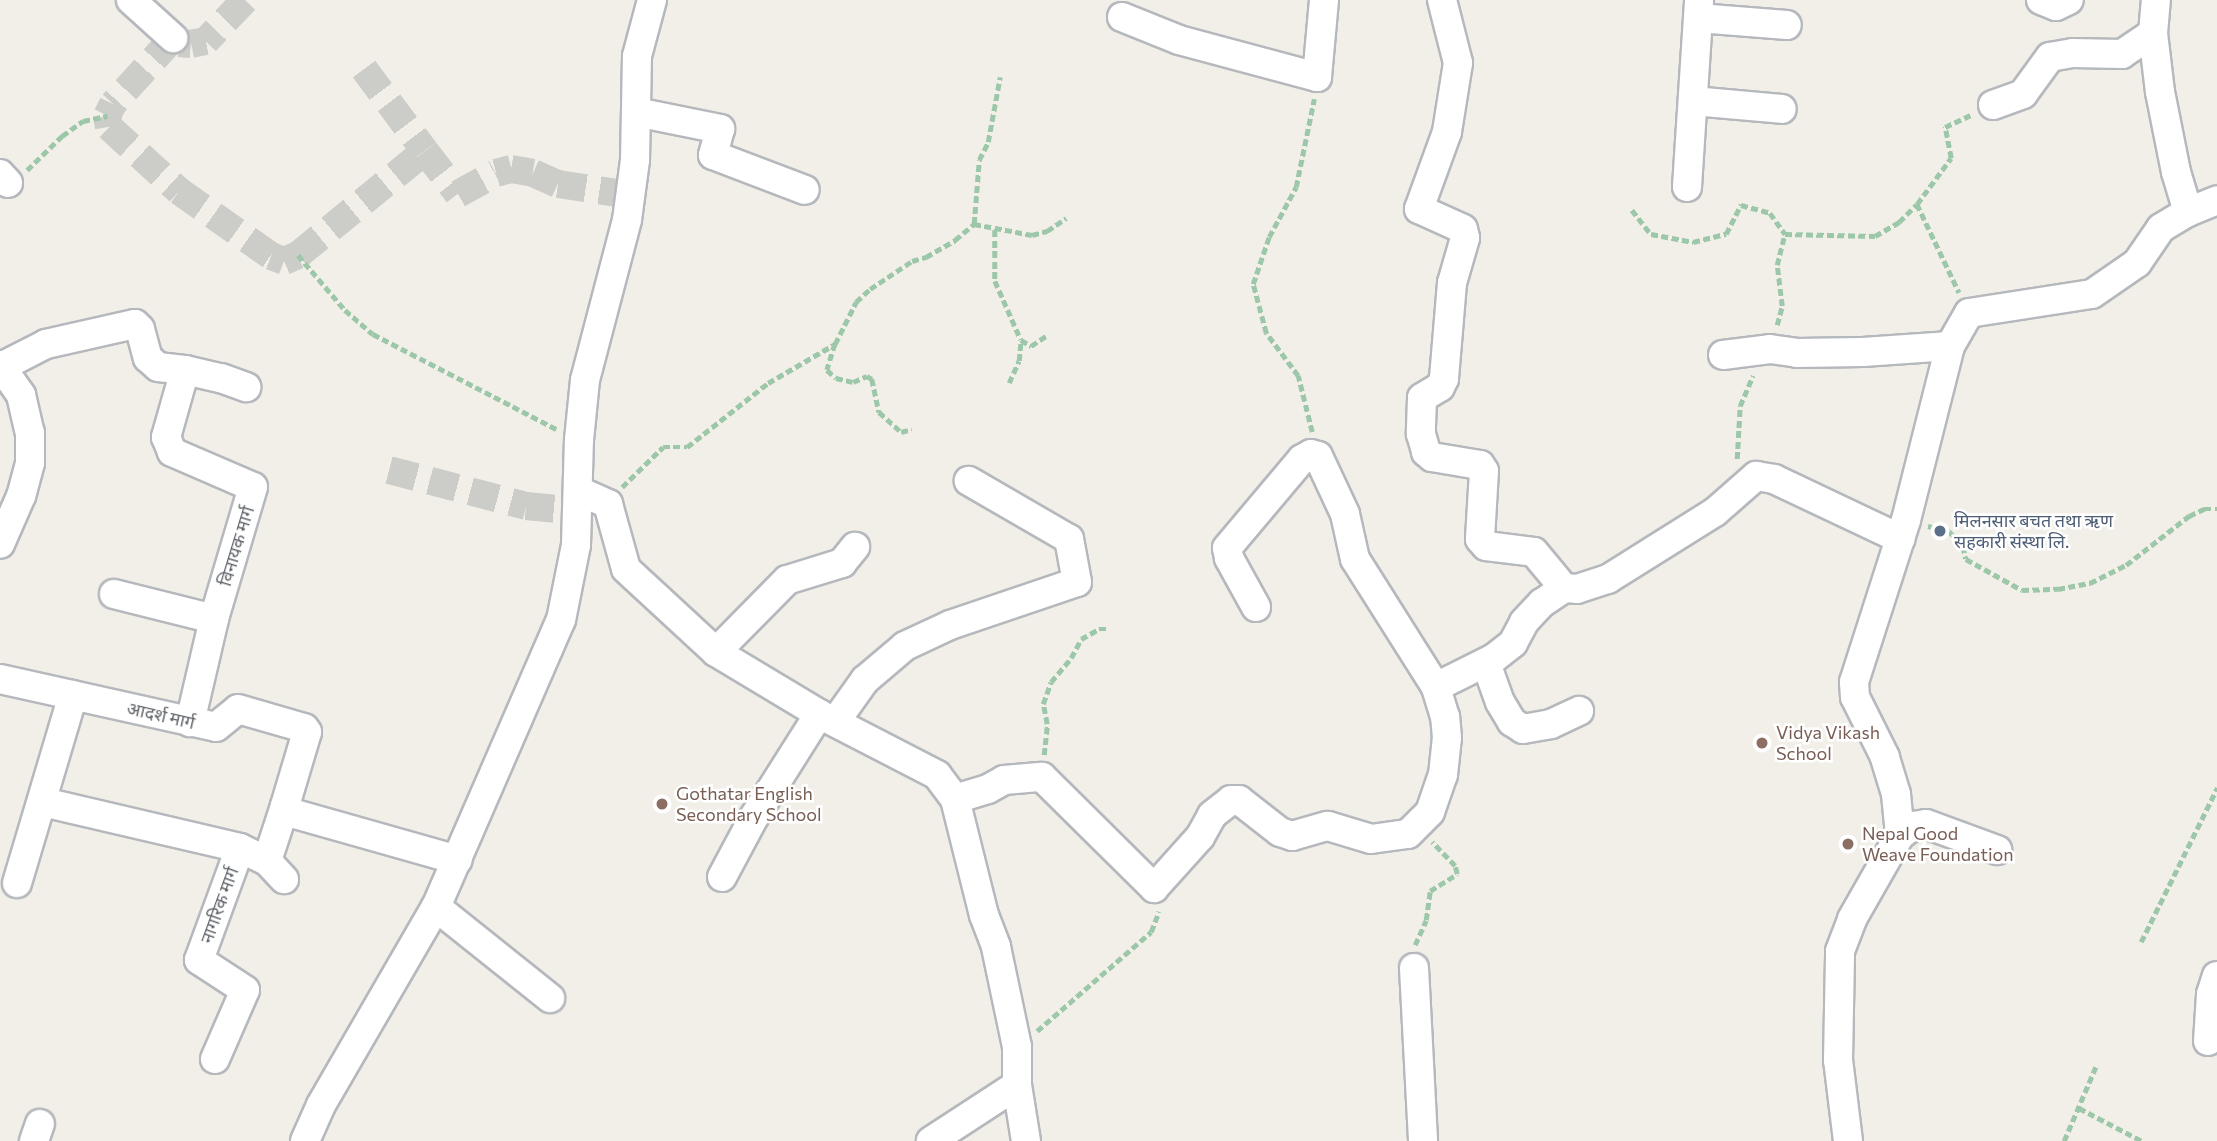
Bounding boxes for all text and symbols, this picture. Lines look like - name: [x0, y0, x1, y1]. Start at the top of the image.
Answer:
- street label: विनायक मार्ग: [214, 503, 258, 589]
- place label: मिलनसार बचत तथा ऋण सहकारी संस्था लि.: [1954, 510, 2113, 552]
- marker: मिलनसार बचत तथा ऋण सहकारी संस्था लि.: [1932, 523, 1948, 539]
- street label: आदर्श मार्ग: [125, 697, 197, 733]
- place label: Vidya Vikash School: [1776, 722, 1880, 764]
- marker: Vidya Vikash School: [1754, 735, 1770, 751]
- place label: Gothatar English Secondary School: [676, 783, 822, 826]
- marker: Gothatar English Secondary School: [654, 796, 670, 812]
- place label: Nepal Good Weave Foundation: [1862, 823, 2014, 866]
- marker: Nepal Good Weave Foundation: [1840, 836, 1856, 852]
- street label: नागरिक मार्ग: [195, 864, 243, 946]

